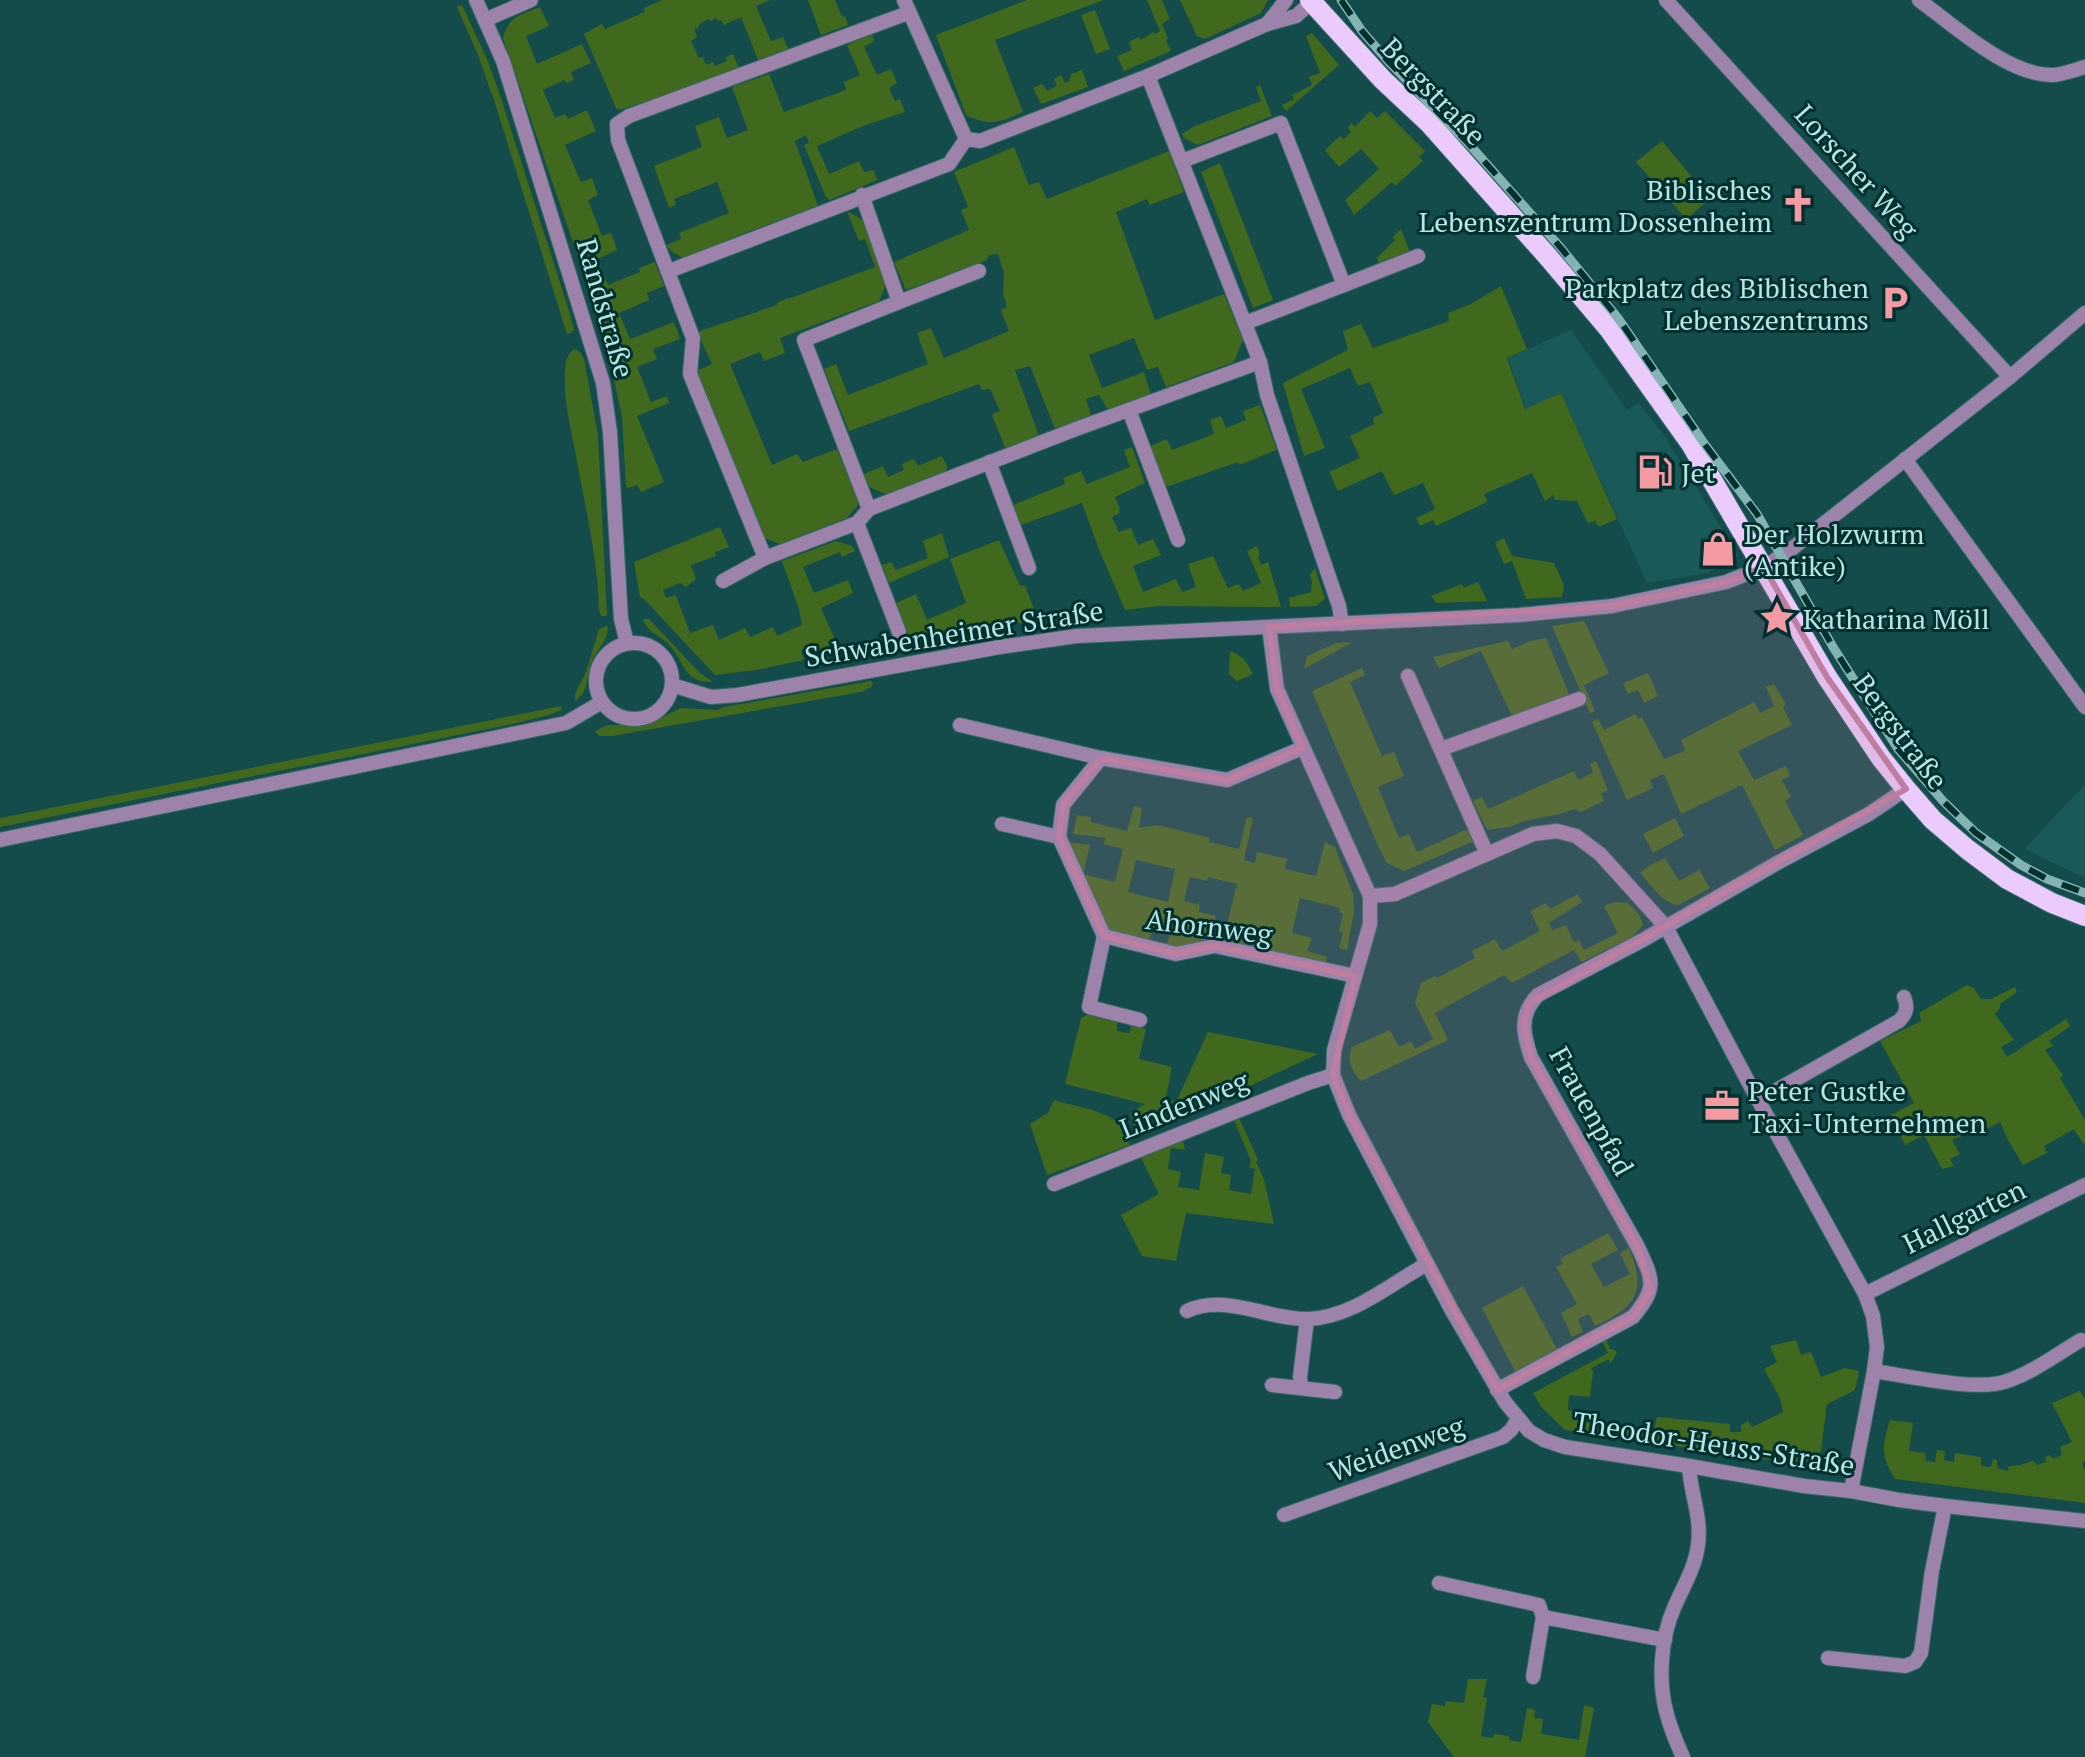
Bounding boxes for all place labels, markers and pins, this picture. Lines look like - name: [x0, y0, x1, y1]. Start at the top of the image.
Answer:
- place label: Biblisches Lebenszentrum Dossenheim: [1419, 171, 1772, 240]
- church icon: Biblisches Lebenszentrum Dossenheim: [1779, 186, 1817, 224]
- place label: Parkplatz des Biblischen Lebenszentrums: [1565, 269, 1869, 338]
- parking icon: Parkplatz des Biblischen Lebenszentrums: [1876, 284, 1914, 322]
- fuel station icon: Jet: [1636, 453, 1674, 491]
- place label: Jet: [1681, 454, 1716, 491]
- place label: Der Holzwurm (Antike): [1744, 515, 1925, 584]
- shop icon: Der Holzwurm (Antike): [1699, 530, 1737, 568]
- place icon: Katharina Möll: [1758, 599, 1796, 637]
- place label: Katharina Möll: [1803, 600, 1990, 637]
- place label: Peter Gustke Taxi-Unternehmen: [1748, 1072, 1987, 1141]
- office icon: Peter Gustke Taxi-Unternehmen: [1703, 1087, 1741, 1125]

